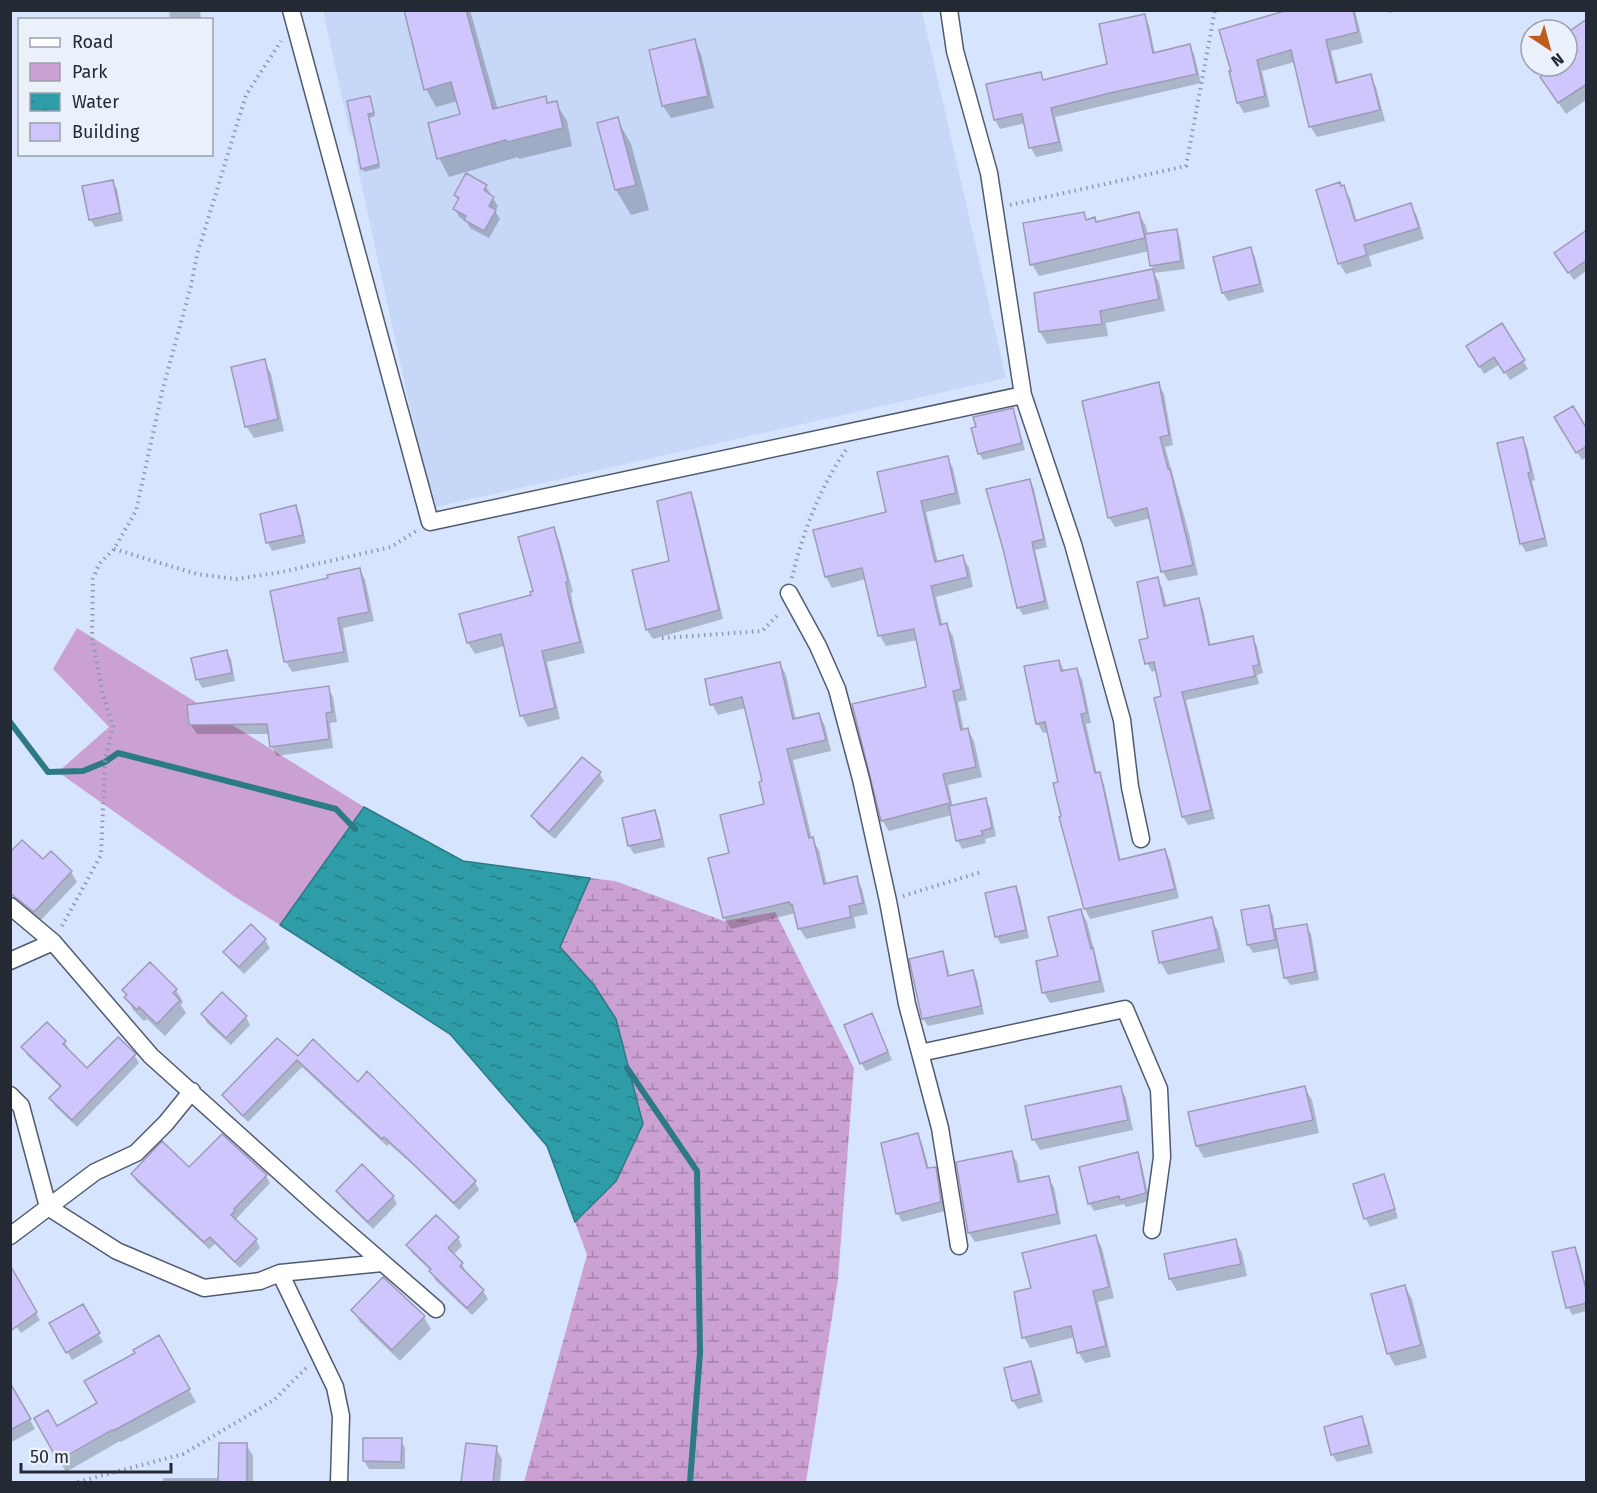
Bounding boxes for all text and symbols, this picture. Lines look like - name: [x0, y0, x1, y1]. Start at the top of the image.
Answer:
- legend: [18, 18, 213, 156]
- north arrow: [1519, 18, 1579, 78]
- text: Road: [72, 31, 114, 53]
- text: N: [1548, 49, 1567, 71]
- text: Park: [72, 61, 108, 83]
- text: Water: [72, 91, 119, 113]
- text: Building: [72, 121, 140, 143]
- scale bar: [21, 1436, 171, 1474]
- text: 50 m: [30, 1446, 69, 1468]

